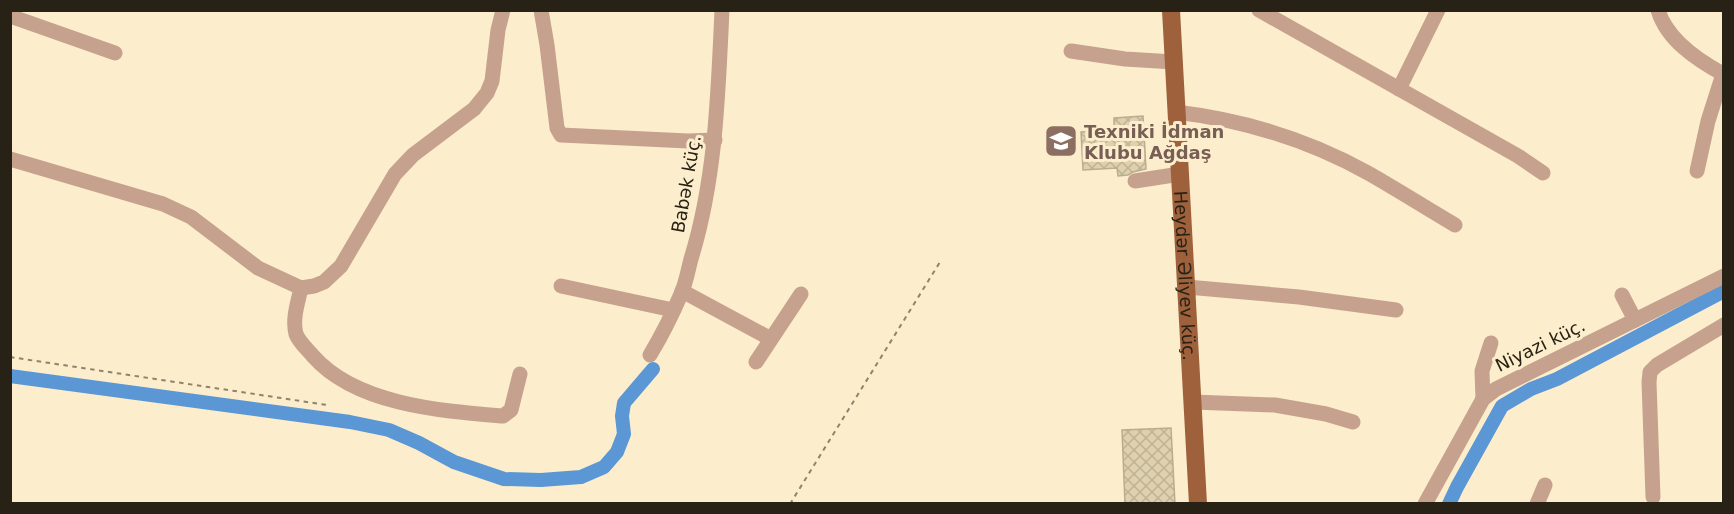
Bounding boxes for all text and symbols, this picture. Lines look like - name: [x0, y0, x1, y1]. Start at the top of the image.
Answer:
- place label: Texniki İdman Klubu Ağdaş: [1084, 121, 1224, 163]
- school or university icon: Texniki İdman Klubu Ağdaş: [1043, 123, 1079, 159]
- street label: Babək küç.: [667, 133, 705, 235]
- street label: Heydər Əliyev küç.: [1170, 190, 1201, 361]
- street label: Niyazi küç.: [1492, 314, 1588, 376]

